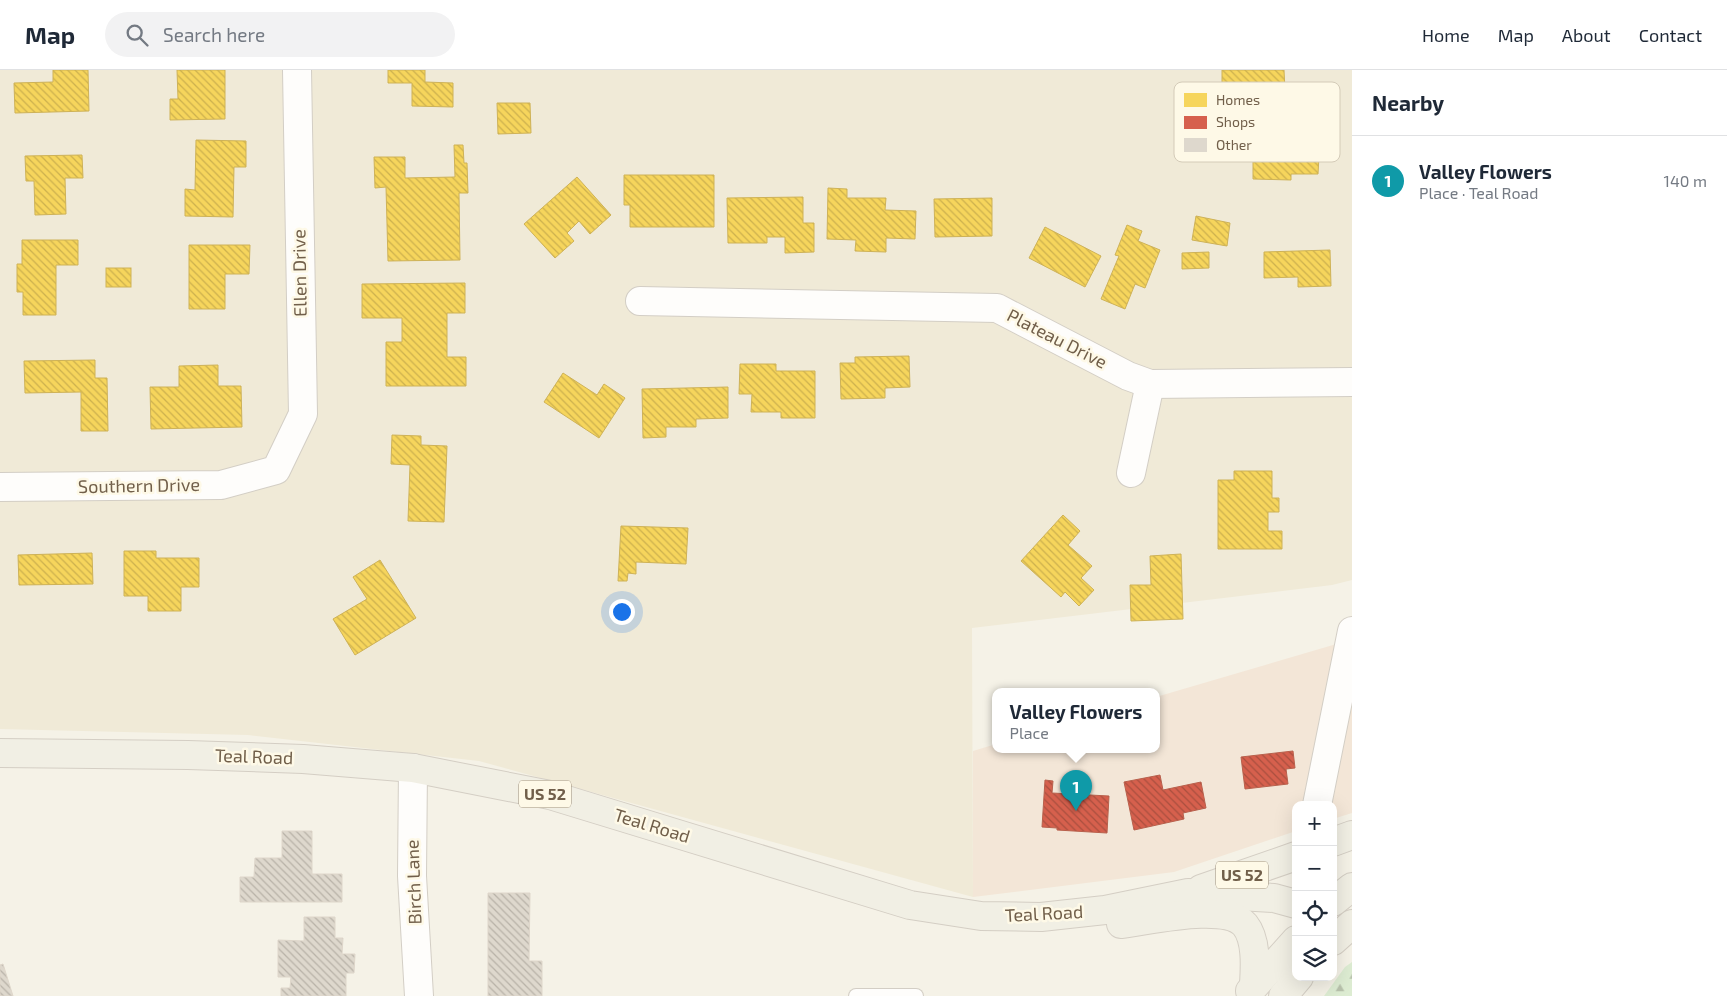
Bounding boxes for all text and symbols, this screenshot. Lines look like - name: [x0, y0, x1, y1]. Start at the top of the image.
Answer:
- search box: [105, 12, 455, 57]
- text: Map: [25, 20, 75, 49]
- icon: search: [123, 21, 151, 49]
- text: Search here: [163, 23, 265, 46]
- text: Home: [1422, 24, 1470, 46]
- text: Map: [1498, 24, 1534, 46]
- text: About: [1562, 24, 1611, 46]
- text: Contact: [1639, 24, 1702, 46]
- legend: [1174, 82, 1340, 162]
- text: Nearby: [1372, 90, 1444, 115]
- text: Homes: [1216, 91, 1260, 108]
- text: Shops: [1216, 113, 1255, 130]
- text: Other: [1216, 136, 1252, 153]
- text: Valley Flowers: [1419, 160, 1552, 183]
- text: 1: [1385, 171, 1391, 190]
- text: 140 m: [1664, 171, 1707, 190]
- text: Place · Teal Road: [1419, 183, 1538, 202]
- street label: Ellen Drive: [287, 229, 311, 317]
- street label: Plateau Drive: [1004, 304, 1111, 373]
- street label: Southern Drive: [78, 473, 200, 497]
- your location: [609, 599, 635, 625]
- popup: [992, 688, 1160, 753]
- text: Valley Flowers: [1010, 700, 1142, 723]
- text: Place: [1010, 723, 1049, 742]
- street label: Teal Road: [214, 744, 294, 768]
- pin: 1: [1060, 770, 1092, 811]
- road number: US 52: [519, 781, 571, 808]
- map controls: [1292, 801, 1337, 981]
- button: +: [1292, 801, 1337, 846]
- street label: Teal Road: [612, 803, 693, 847]
- street label: Birch Lane: [401, 839, 425, 925]
- button: −: [1292, 846, 1337, 891]
- road number: US 52: [1216, 862, 1268, 888]
- button: locate: [1292, 891, 1337, 936]
- street label: Teal Road: [1004, 900, 1084, 926]
- button: layers: [1292, 936, 1337, 981]

